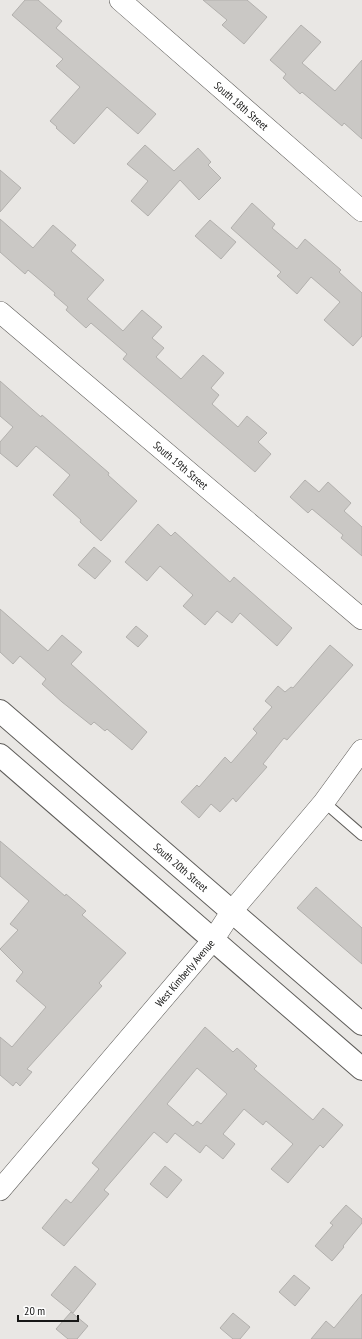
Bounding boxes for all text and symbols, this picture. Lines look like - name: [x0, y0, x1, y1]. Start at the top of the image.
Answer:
- street label: South 18th Street: [211, 78, 271, 133]
- street label: South 19th Street: [151, 438, 211, 492]
- street label: South 20th Street: [151, 840, 211, 895]
- street label: West Kimberly Avenue: [152, 936, 218, 1010]
- scale bar: [18, 1297, 78, 1323]
- text: 20 m: [24, 1303, 45, 1318]

